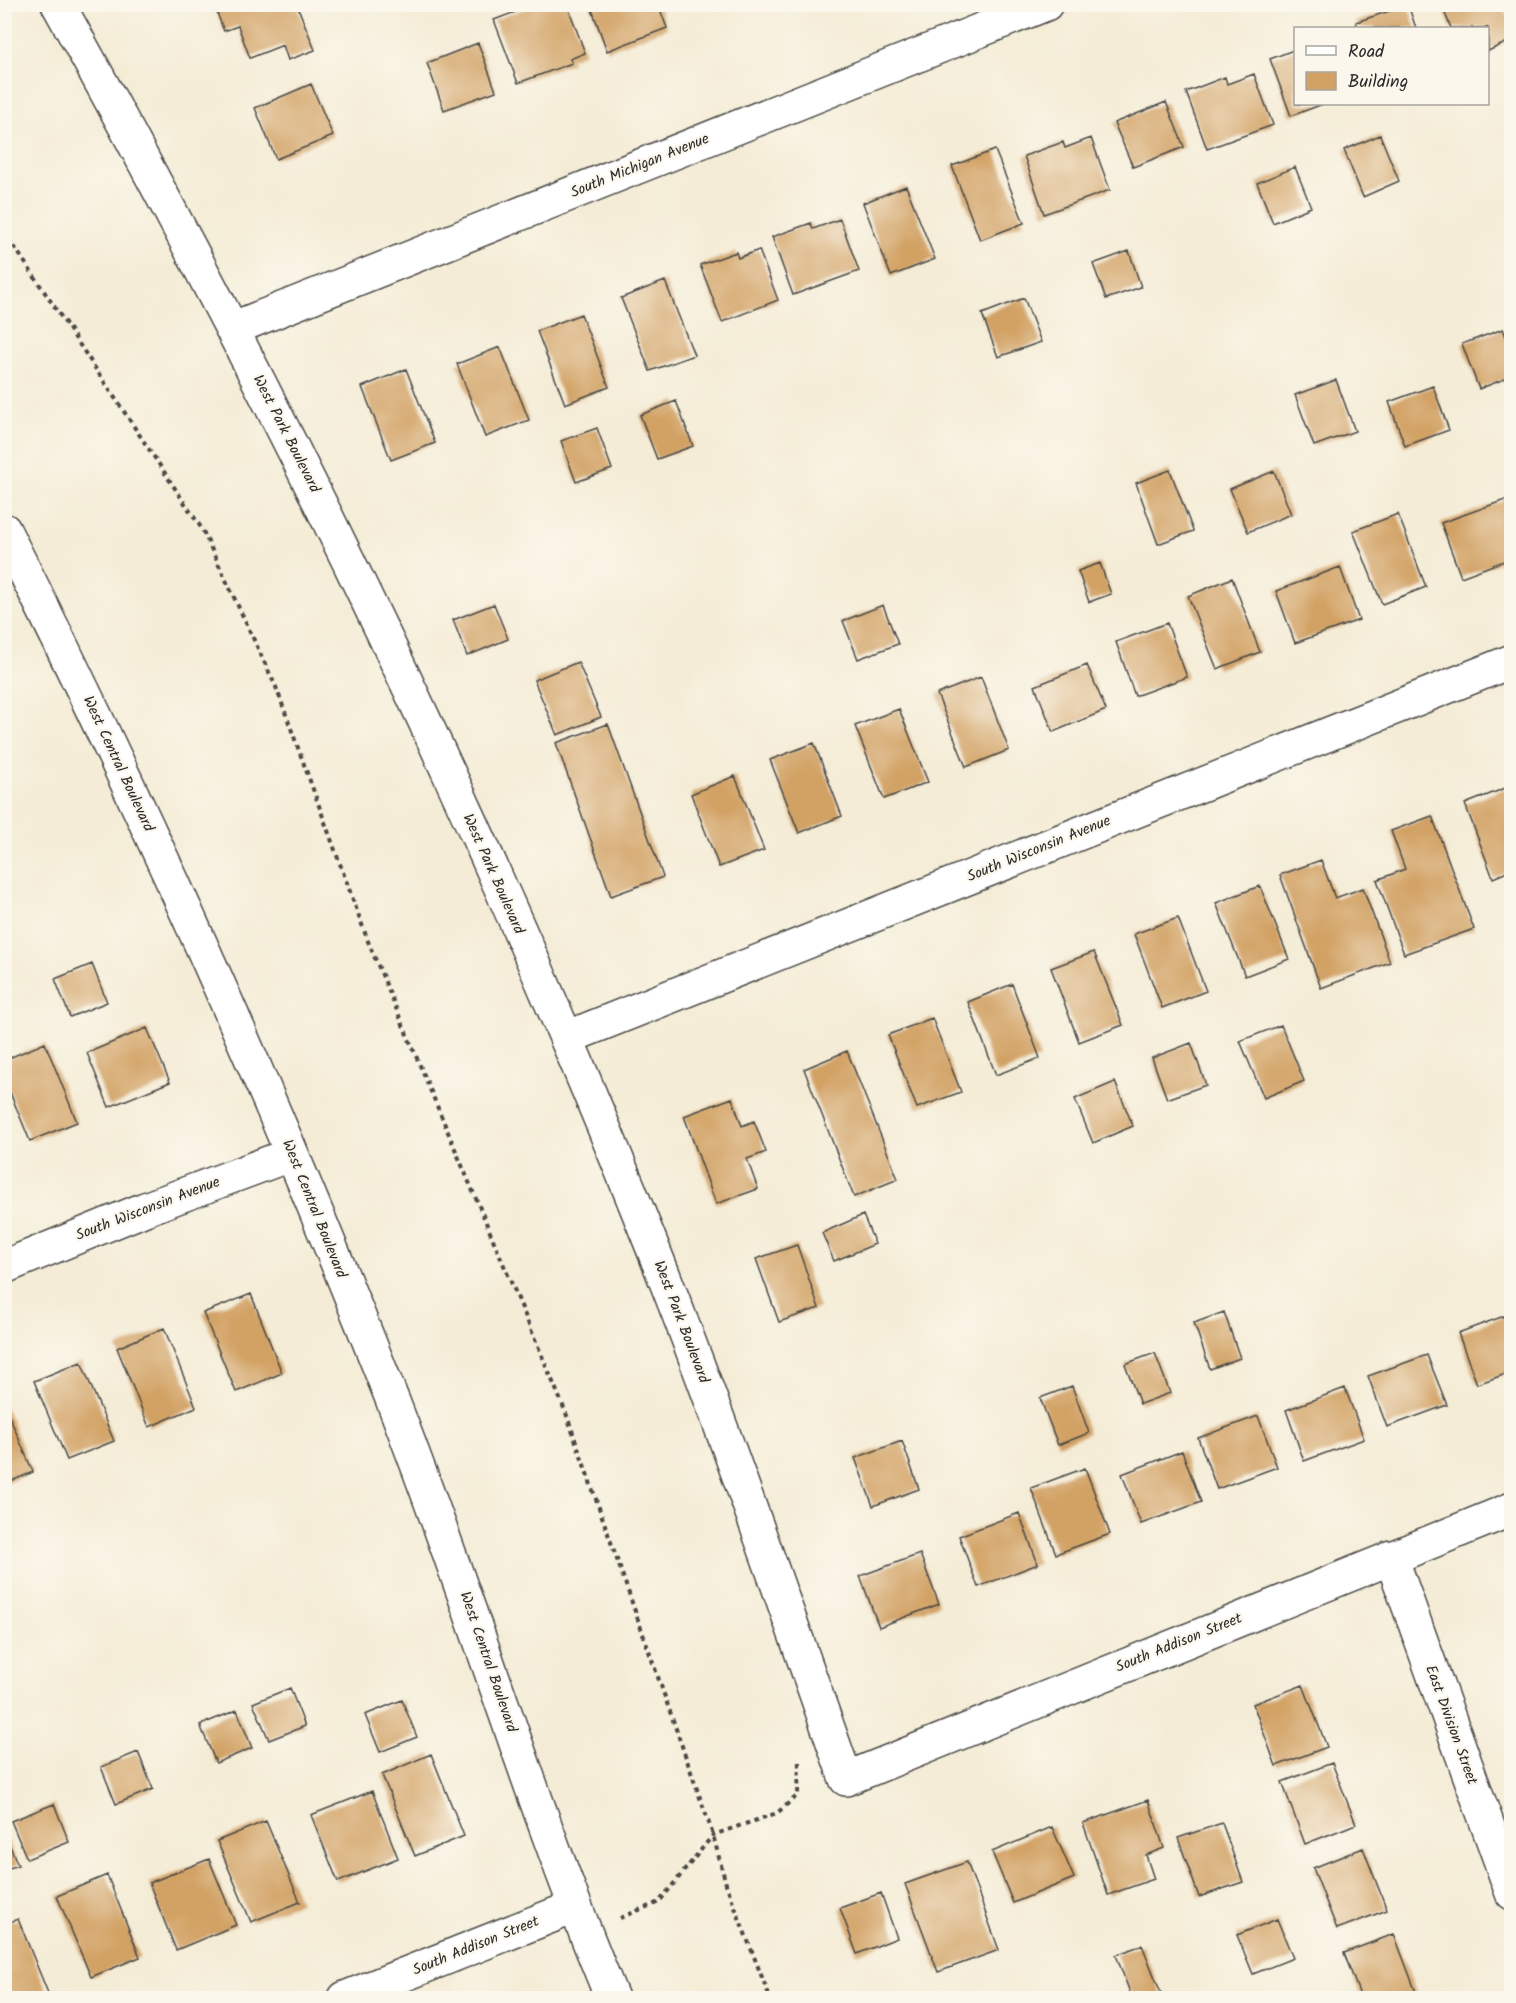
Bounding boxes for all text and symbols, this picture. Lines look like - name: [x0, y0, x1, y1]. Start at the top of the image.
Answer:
- legend: [1294, 27, 1489, 105]
- text: Road: [1348, 38, 1385, 67]
- text: Building: [1348, 68, 1408, 97]
- street label: South Michigan Avenue: [567, 127, 713, 205]
- street label: West Park Boulevard: [246, 371, 326, 498]
- street label: West Central Boulevard: [76, 692, 160, 836]
- street label: South Wisconsin Avenue: [964, 809, 1115, 889]
- street label: West Park Boulevard: [456, 810, 531, 939]
- street label: West Central Boulevard: [275, 1136, 353, 1282]
- street label: South Wisconsin Avenue: [72, 1170, 224, 1248]
- street label: West Park Boulevard: [647, 1257, 716, 1387]
- street label: West Central Boulevard: [453, 1588, 524, 1736]
- street label: South Addison Street: [1112, 1607, 1246, 1679]
- street label: East Division Street: [1418, 1662, 1484, 1788]
- street label: South Addison Street: [409, 1910, 543, 1982]

